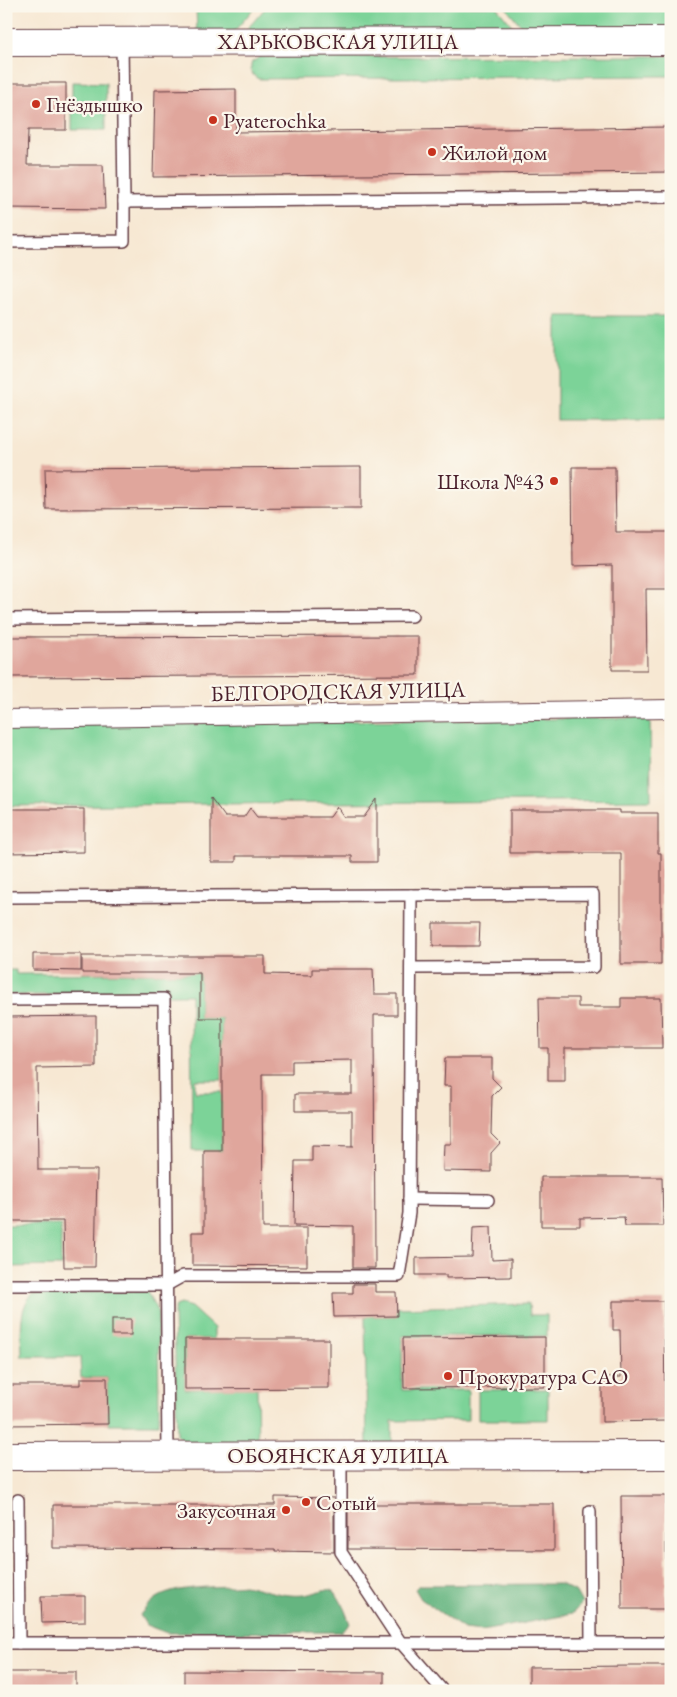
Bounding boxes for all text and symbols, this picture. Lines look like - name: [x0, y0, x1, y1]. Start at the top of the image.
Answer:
- street label: ХАРЬКОВСКАЯ УЛИЦА: [217, 27, 459, 56]
- place label: Гнёздышко: [46, 90, 143, 119]
- marker: Гнёздышко: [30, 98, 42, 110]
- place label: Pyaterochka: [223, 106, 327, 135]
- marker: Pyaterochka: [207, 114, 219, 126]
- place label: Жилой дом: [441, 138, 547, 167]
- marker: Жилой дом: [426, 146, 438, 158]
- place label: Школа №43: [437, 467, 544, 496]
- marker: Школа №43: [548, 475, 560, 487]
- street label: БЕЛГОРОДСКАЯ УЛИЦА: [210, 675, 467, 708]
- place label: Прокуратура САО: [458, 1362, 628, 1391]
- marker: Прокуратура САО: [442, 1370, 454, 1382]
- street label: ОБОЯНСКАЯ УЛИЦА: [227, 1441, 449, 1470]
- place label: Сотый: [316, 1488, 377, 1517]
- place label: Закусочная: [177, 1496, 276, 1525]
- marker: Сотый: [300, 1496, 312, 1508]
- marker: Закусочная: [280, 1504, 292, 1516]

